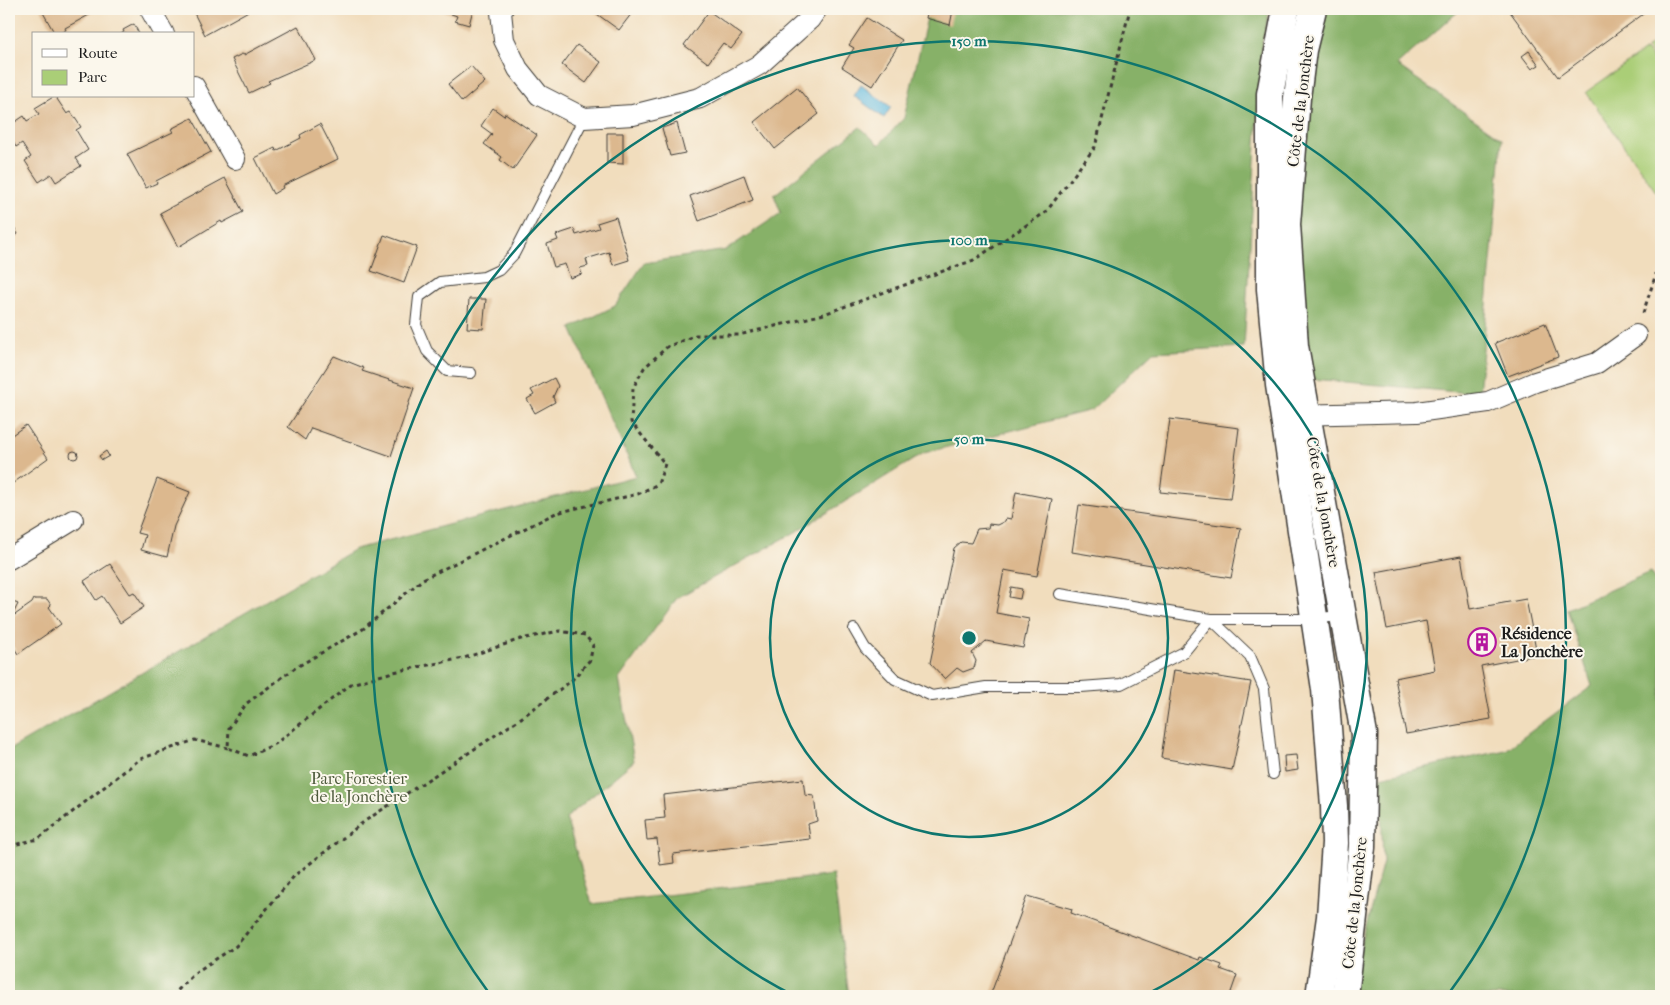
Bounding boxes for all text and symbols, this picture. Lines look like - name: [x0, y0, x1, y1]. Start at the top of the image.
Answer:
- legend: [32, 32, 195, 98]
- text: 150 m: [951, 32, 987, 50]
- street label: Côte de la Jonchère: [1283, 34, 1318, 168]
- text: Route: [78, 44, 118, 62]
- text: Parc: [78, 68, 107, 86]
- text: 100 m: [950, 231, 988, 249]
- text: 50 m: [954, 430, 985, 448]
- street label: Côte de la Jonchère: [1303, 435, 1344, 569]
- place label: Résidence La Jonchère: [1501, 624, 1583, 662]
- building icon: Résidence La Jonchère: [1467, 627, 1497, 657]
- centre of rings: [960, 629, 978, 647]
- park label: Parc Forestier de la Jonchère: [311, 769, 407, 806]
- street label: Côte de la Jonchère: [1338, 836, 1371, 970]

